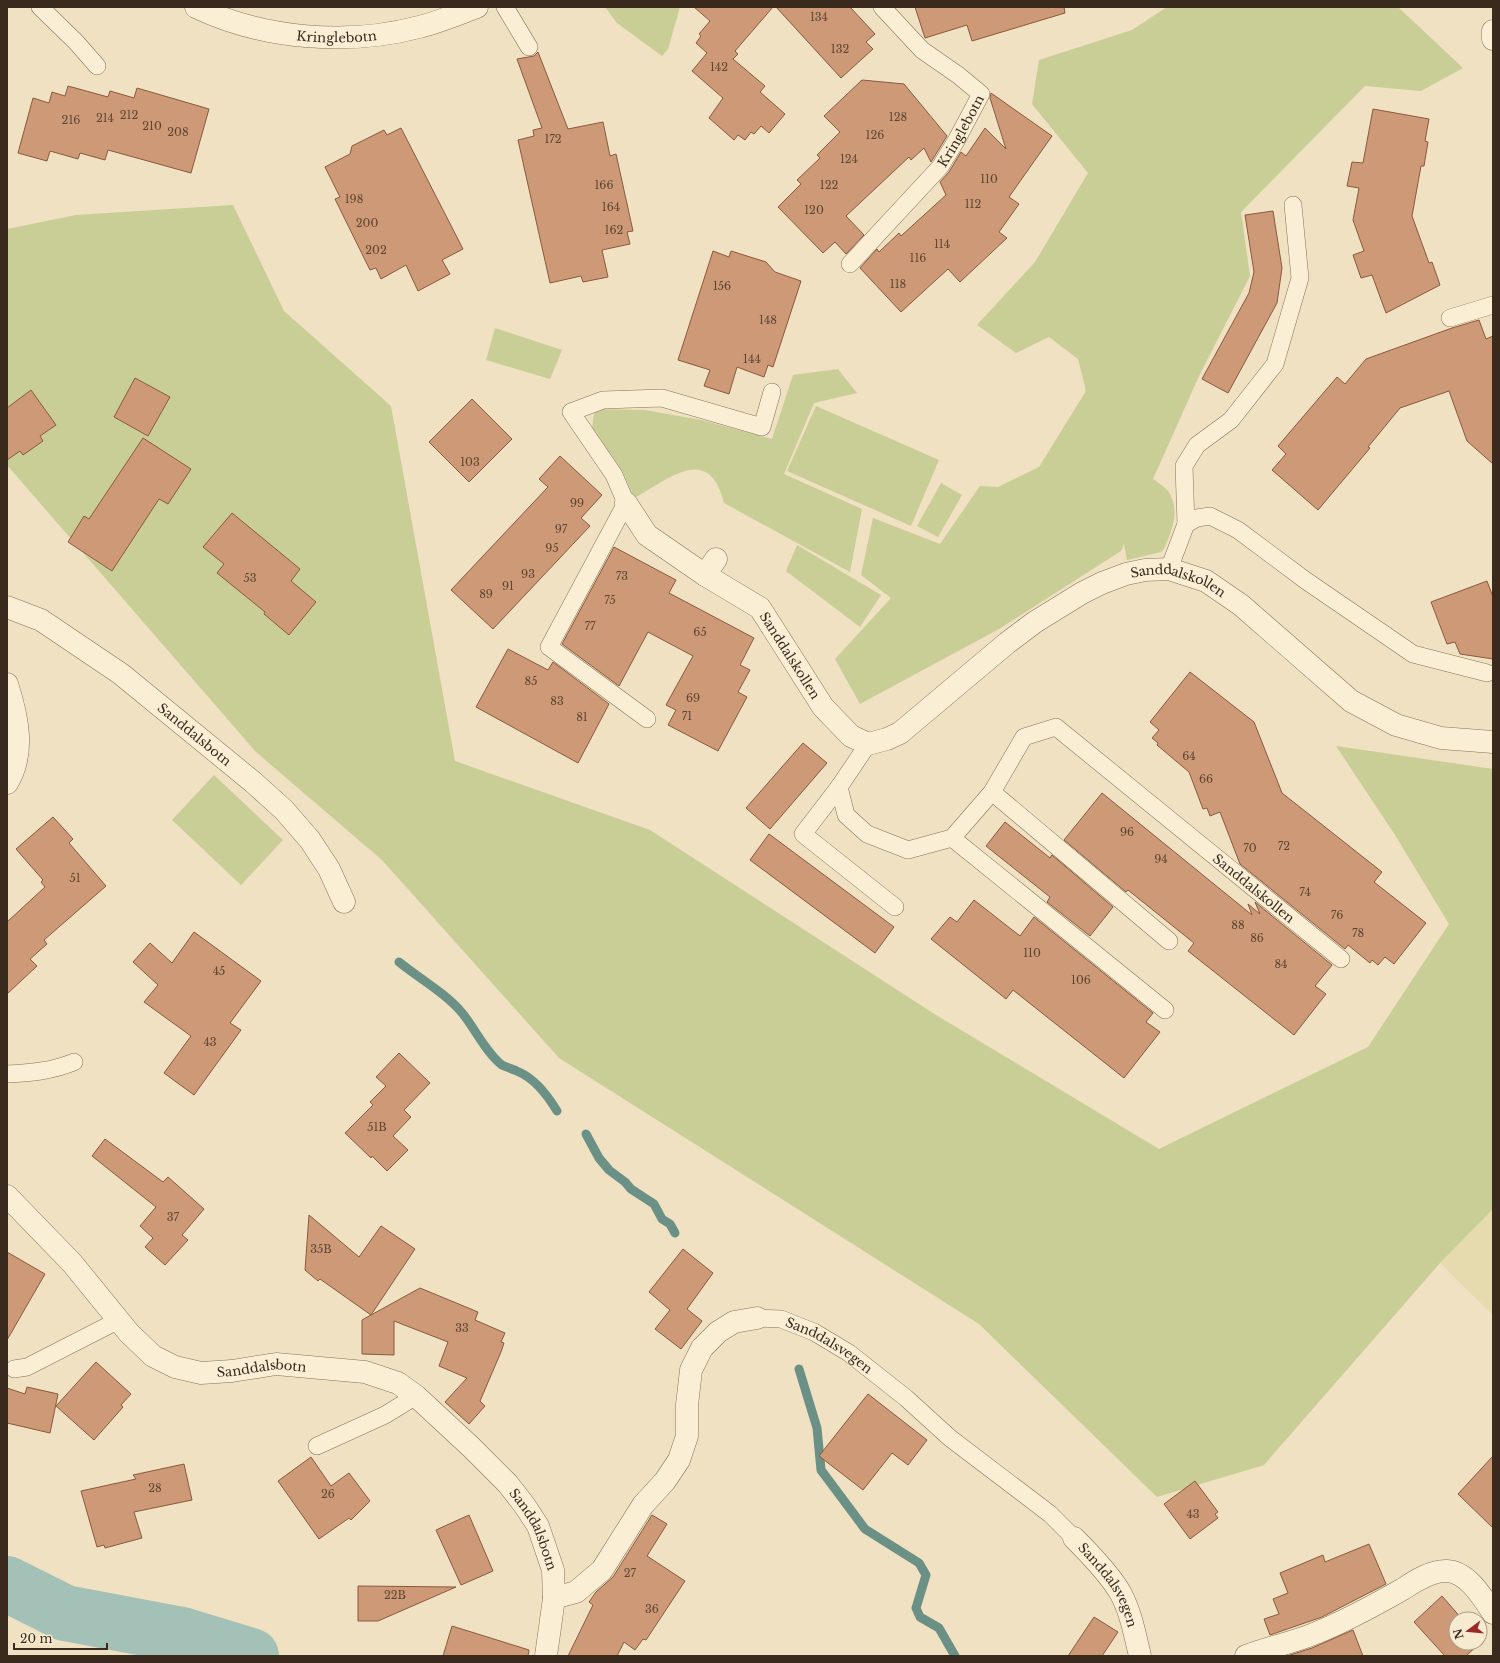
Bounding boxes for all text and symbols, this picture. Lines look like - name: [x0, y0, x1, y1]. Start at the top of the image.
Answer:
- house number: 134: [810, 10, 828, 24]
- street label: Kringlebotn: [296, 27, 378, 46]
- house number: 132: [831, 42, 849, 56]
- house number: 142: [710, 60, 728, 74]
- street label: Kringlebotn: [934, 92, 988, 170]
- house number: 212: [120, 108, 138, 122]
- house number: 128: [889, 110, 907, 124]
- house number: 214: [96, 111, 114, 125]
- house number: 216: [62, 113, 80, 127]
- house number: 210: [142, 119, 162, 133]
- house number: 208: [167, 125, 189, 139]
- house number: 126: [866, 128, 884, 142]
- house number: 172: [544, 132, 562, 146]
- house number: 124: [840, 152, 858, 166]
- house number: 110: [980, 172, 998, 186]
- house number: 166: [594, 178, 614, 192]
- house number: 122: [820, 178, 838, 192]
- house number: 198: [345, 192, 363, 206]
- house number: 112: [965, 197, 982, 211]
- house number: 164: [602, 200, 620, 214]
- house number: 120: [804, 203, 824, 217]
- house number: 200: [356, 216, 378, 230]
- house number: 162: [605, 223, 624, 237]
- house number: 114: [934, 237, 950, 251]
- house number: 202: [365, 243, 387, 257]
- house number: 116: [910, 251, 926, 265]
- house number: 118: [890, 277, 906, 291]
- house number: 156: [713, 279, 731, 293]
- house number: 148: [759, 313, 777, 327]
- house number: 144: [743, 352, 761, 366]
- house number: 103: [460, 455, 480, 469]
- house number: 99: [570, 496, 584, 510]
- house number: 97: [555, 522, 568, 536]
- house number: 95: [545, 541, 559, 555]
- street label: Sanddalskollen: [1129, 561, 1229, 601]
- house number: 93: [521, 567, 535, 581]
- house number: 73: [616, 569, 628, 583]
- house number: 53: [243, 571, 257, 585]
- house number: 91: [502, 579, 514, 593]
- house number: 89: [479, 587, 493, 601]
- house number: 75: [604, 593, 616, 607]
- street label: Sanddalskollen: [756, 609, 824, 703]
- house number: 77: [584, 619, 596, 633]
- house number: 65: [693, 625, 707, 639]
- house number: 85: [525, 674, 537, 688]
- house number: 69: [686, 691, 700, 705]
- house number: 83: [550, 694, 564, 708]
- street label: Sanddalsbotn: [154, 699, 235, 770]
- house number: 71: [682, 709, 692, 723]
- house number: 81: [576, 710, 588, 724]
- house number: 64: [1182, 749, 1196, 763]
- house number: 66: [1199, 772, 1213, 786]
- house number: 96: [1120, 825, 1134, 839]
- house number: 72: [1278, 839, 1290, 853]
- house number: 70: [1243, 841, 1257, 855]
- street label: Sanddalskollen: [1209, 850, 1298, 927]
- house number: 94: [1154, 852, 1168, 866]
- house number: 51: [69, 871, 81, 885]
- house number: 74: [1299, 885, 1311, 899]
- house number: 76: [1331, 908, 1343, 922]
- house number: 88: [1231, 918, 1245, 932]
- house number: 78: [1352, 926, 1364, 940]
- house number: 86: [1250, 931, 1264, 945]
- house number: 110: [1023, 946, 1041, 960]
- house number: 84: [1274, 957, 1288, 971]
- house number: 45: [213, 964, 225, 978]
- house number: 106: [1071, 973, 1091, 987]
- house number: 43: [203, 1035, 217, 1049]
- house number: 51B: [367, 1120, 387, 1134]
- house number: 37: [167, 1210, 180, 1224]
- house number: 35B: [310, 1242, 332, 1256]
- street label: Sanddalsvegen: [783, 1314, 876, 1377]
- house number: 33: [455, 1321, 469, 1335]
- street label: Sanddalsbotn: [216, 1356, 307, 1381]
- house number: 28: [148, 1481, 162, 1495]
- street label: Sanddalsbotn: [505, 1485, 560, 1573]
- house number: 26: [321, 1487, 335, 1501]
- house number: 43: [1186, 1507, 1200, 1521]
- street label: Sanddalsvegen: [1074, 1539, 1141, 1629]
- house number: 27: [624, 1566, 637, 1580]
- house number: 22B: [384, 1588, 406, 1602]
- house number: 36: [645, 1602, 659, 1616]
- north arrow: [1448, 1611, 1488, 1651]
- scale bar: [14, 1625, 107, 1651]
- text: N: [1450, 1626, 1467, 1641]
- text: 20 m: [20, 1631, 52, 1646]

